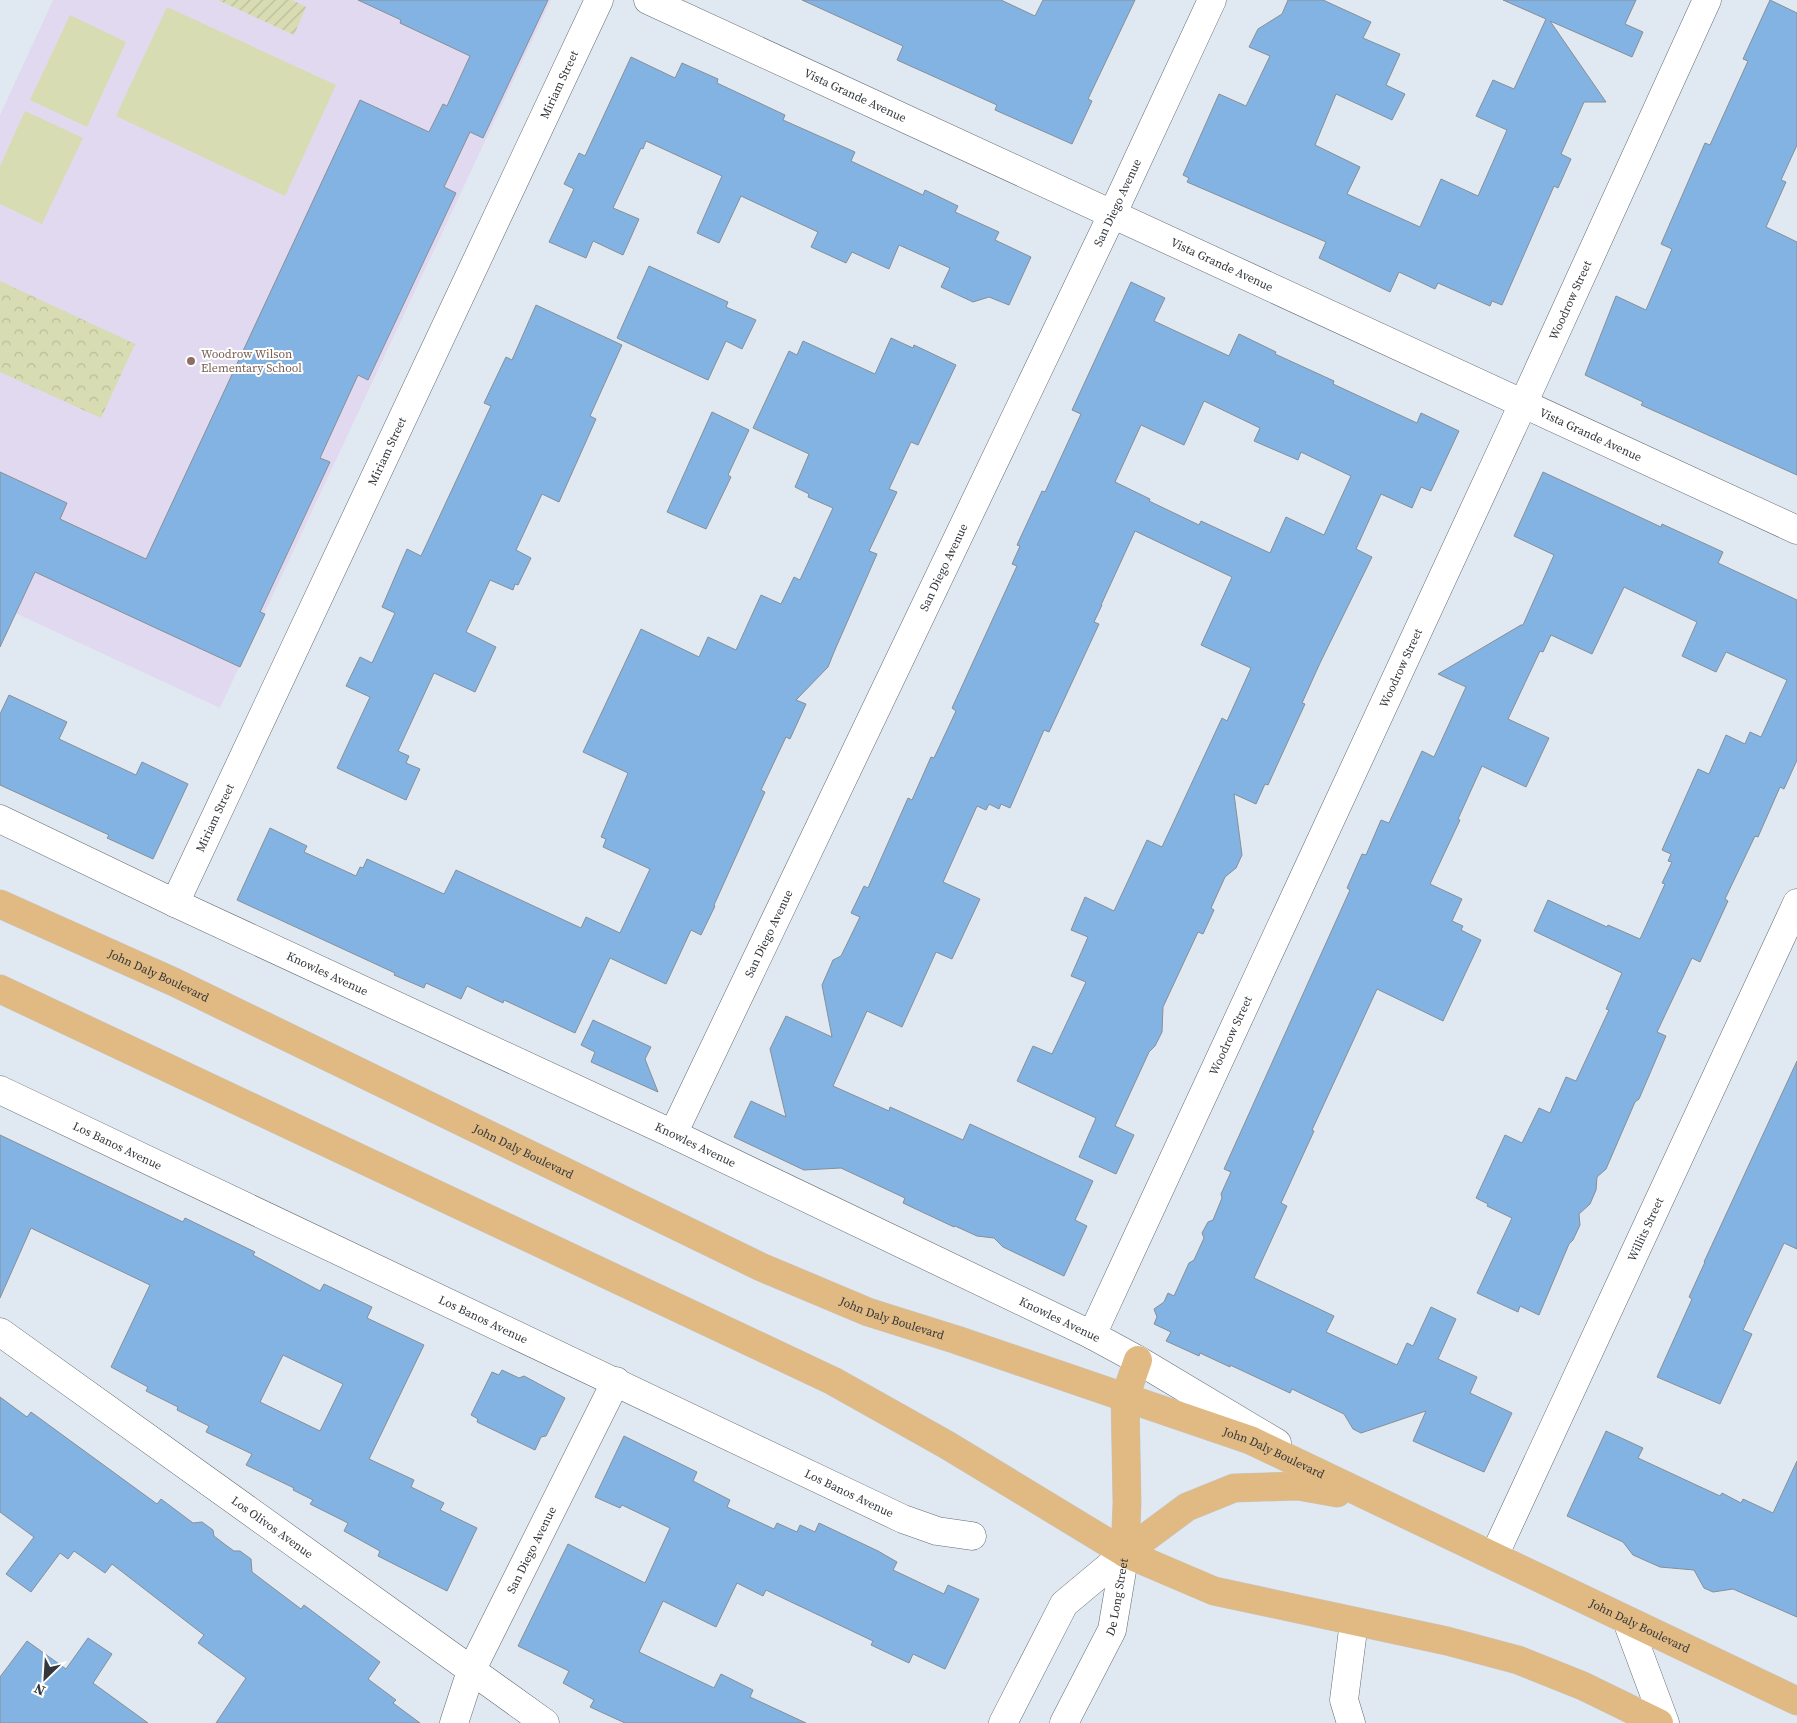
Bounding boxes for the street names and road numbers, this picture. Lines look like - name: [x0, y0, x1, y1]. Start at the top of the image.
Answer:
- street label: Miriam Street: [536, 48, 582, 122]
- street label: Vista Grande Avenue: [801, 65, 909, 126]
- street label: San Diego Avenue: [1090, 156, 1145, 249]
- street label: Vista Grande Avenue: [1168, 234, 1276, 295]
- street label: Woodrow Street: [1545, 258, 1595, 342]
- street label: Vista Grande Avenue: [1537, 404, 1644, 465]
- street label: Miriam Street: [364, 414, 410, 488]
- street label: San Diego Avenue: [916, 521, 971, 614]
- street label: Woodrow Street: [1376, 626, 1426, 710]
- street label: Miriam Street: [192, 781, 238, 855]
- street label: San Diego Avenue: [741, 887, 796, 980]
- street label: John Daly Boulevard: [105, 945, 212, 1006]
- street label: Knowles Avenue: [284, 948, 371, 999]
- street label: Woodrow Street: [1205, 993, 1256, 1078]
- street label: Los Banos Avenue: [70, 1118, 165, 1174]
- street label: Knowles Avenue: [652, 1119, 739, 1171]
- street label: John Daly Boulevard: [470, 1120, 576, 1183]
- street label: Willits Street: [1624, 1195, 1667, 1264]
- street label: Los Banos Avenue: [436, 1292, 530, 1348]
- street label: John Daly Boulevard: [836, 1293, 946, 1344]
- street label: Knowles Avenue: [1017, 1293, 1103, 1346]
- street label: John Daly Boulevard: [1220, 1423, 1327, 1482]
- street label: Los Banos Avenue: [802, 1465, 896, 1521]
- street label: Los Olivos Avenue: [228, 1492, 316, 1562]
- street label: San Diego Avenue: [503, 1504, 560, 1596]
- street label: De Long Street: [1102, 1557, 1132, 1639]
- street label: John Daly Boulevard: [1586, 1595, 1693, 1657]

